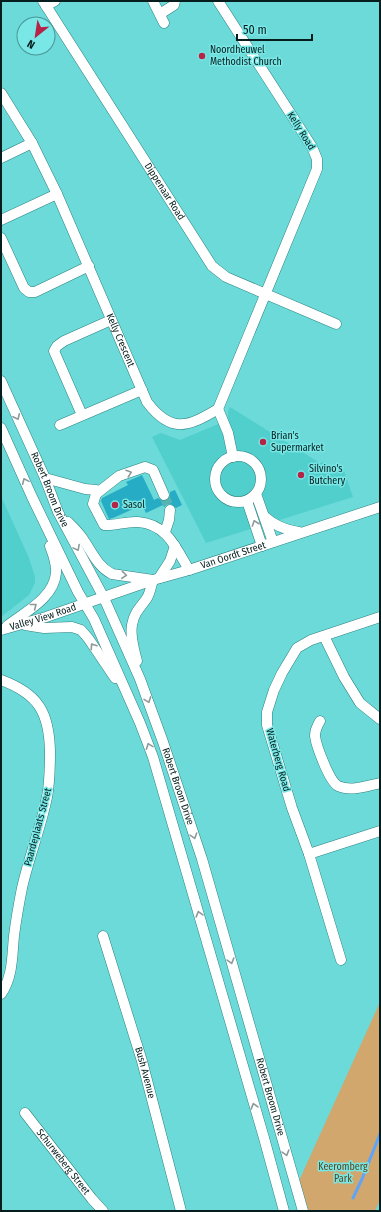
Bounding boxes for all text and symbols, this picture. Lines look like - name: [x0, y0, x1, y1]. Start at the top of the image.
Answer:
- north arrow: [16, 16, 56, 56]
- scale bar: [237, 16, 312, 42]
- text: 50 m: [243, 23, 267, 37]
- text: N: [25, 37, 37, 52]
- place label: Noordheuwel Methodist Church: [210, 44, 282, 68]
- marker: Noordheuwel Methodist Church: [197, 51, 207, 61]
- street label: Kelly Road: [285, 110, 317, 152]
- street label: Dippenaar Road: [142, 161, 187, 222]
- street label: Kelly Crescent: [103, 312, 137, 370]
- one-way arrow: [12, 412, 20, 420]
- place label: Brian's Supermarket: [271, 430, 325, 454]
- marker: Brian's Supermarket: [258, 437, 268, 447]
- street label: Robert Broom Drive: [28, 450, 71, 529]
- place label: Silvino's Butchery: [309, 463, 346, 487]
- one-way arrow: [125, 469, 132, 478]
- marker: Silvino's Butchery: [296, 470, 306, 480]
- one-way arrow: [22, 478, 30, 485]
- place label: Sasol: [123, 499, 145, 511]
- marker: Sasol: [110, 500, 120, 510]
- one-way arrow: [251, 520, 259, 527]
- street label: Van Oordt Street: [199, 539, 268, 572]
- one-way arrow: [73, 543, 80, 551]
- one-way arrow: [121, 571, 127, 580]
- street label: Valley View Road: [9, 601, 78, 633]
- one-way arrow: [29, 603, 36, 610]
- one-way arrow: [91, 643, 98, 650]
- one-way arrow: [143, 696, 151, 703]
- street label: Waterberg Road: [263, 727, 293, 793]
- one-way arrow: [145, 743, 153, 750]
- street label: Robert Broom Drive: [159, 746, 196, 827]
- street label: Paardeplaats Street: [22, 786, 54, 867]
- one-way arrow: [189, 833, 198, 840]
- one-way arrow: [195, 911, 204, 918]
- one-way arrow: [226, 957, 235, 964]
- street label: Bush Avenue: [132, 1046, 157, 1100]
- street label: Robert Broom Drive: [253, 1057, 287, 1137]
- one-way arrow: [250, 1103, 259, 1110]
- street label: Schurweberg Street: [34, 1127, 93, 1198]
- one-way arrow: [281, 1150, 290, 1157]
- park label: Keeromberg Park: [318, 1161, 368, 1185]

